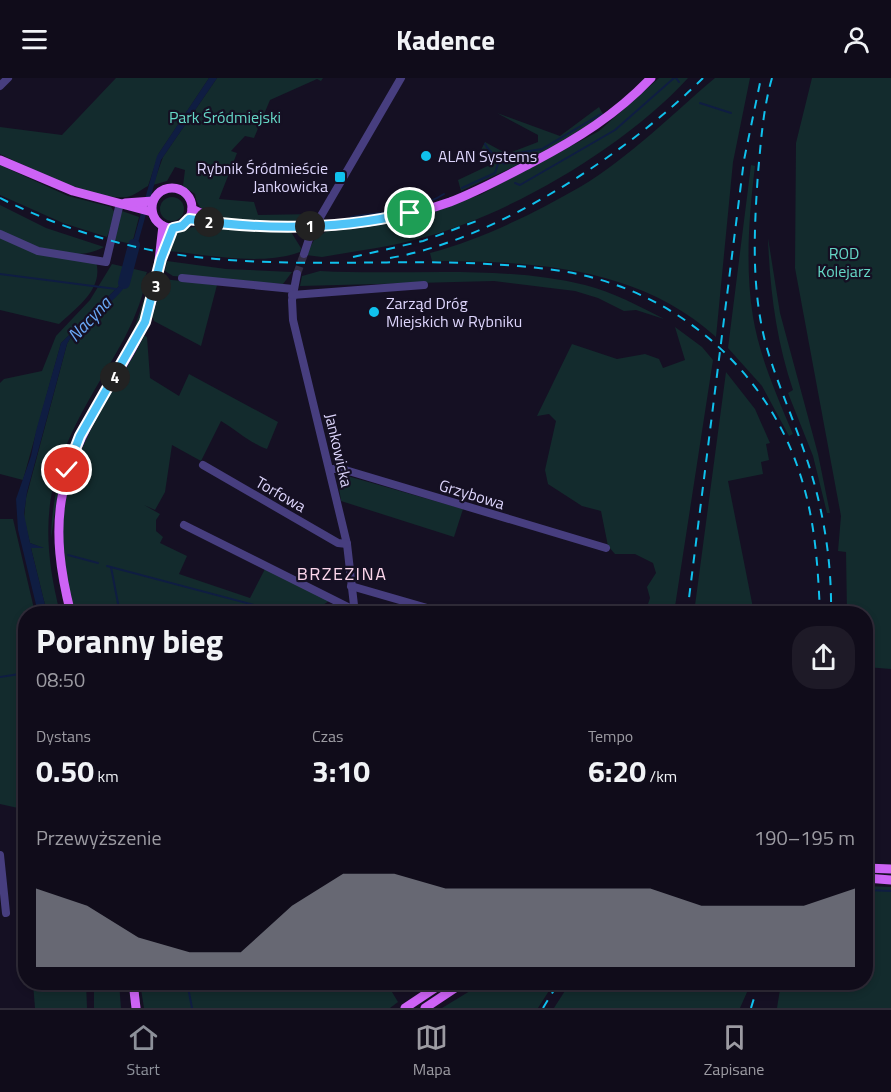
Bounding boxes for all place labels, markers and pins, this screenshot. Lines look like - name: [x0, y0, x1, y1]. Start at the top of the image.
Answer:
- place label: ALAN Systems: [438, 144, 537, 168]
- marker: ALAN Systems: [419, 149, 433, 163]
- place label: Rybnik Śródmieście Jankowicka: [197, 156, 328, 198]
- marker: Rybnik Śródmieście Jankowicka: [333, 170, 347, 184]
- pin: [384, 187, 435, 238]
- pin: 2: [194, 207, 224, 237]
- pin: 1: [295, 211, 325, 241]
- pin: 3: [141, 271, 171, 301]
- place label: Zarząd Dróg Miejskich w Rybniku: [386, 291, 522, 333]
- marker: Zarząd Dróg Miejskich w Rybniku: [367, 305, 381, 319]
- pin: 4: [100, 362, 130, 392]
- pin: [41, 444, 92, 495]

